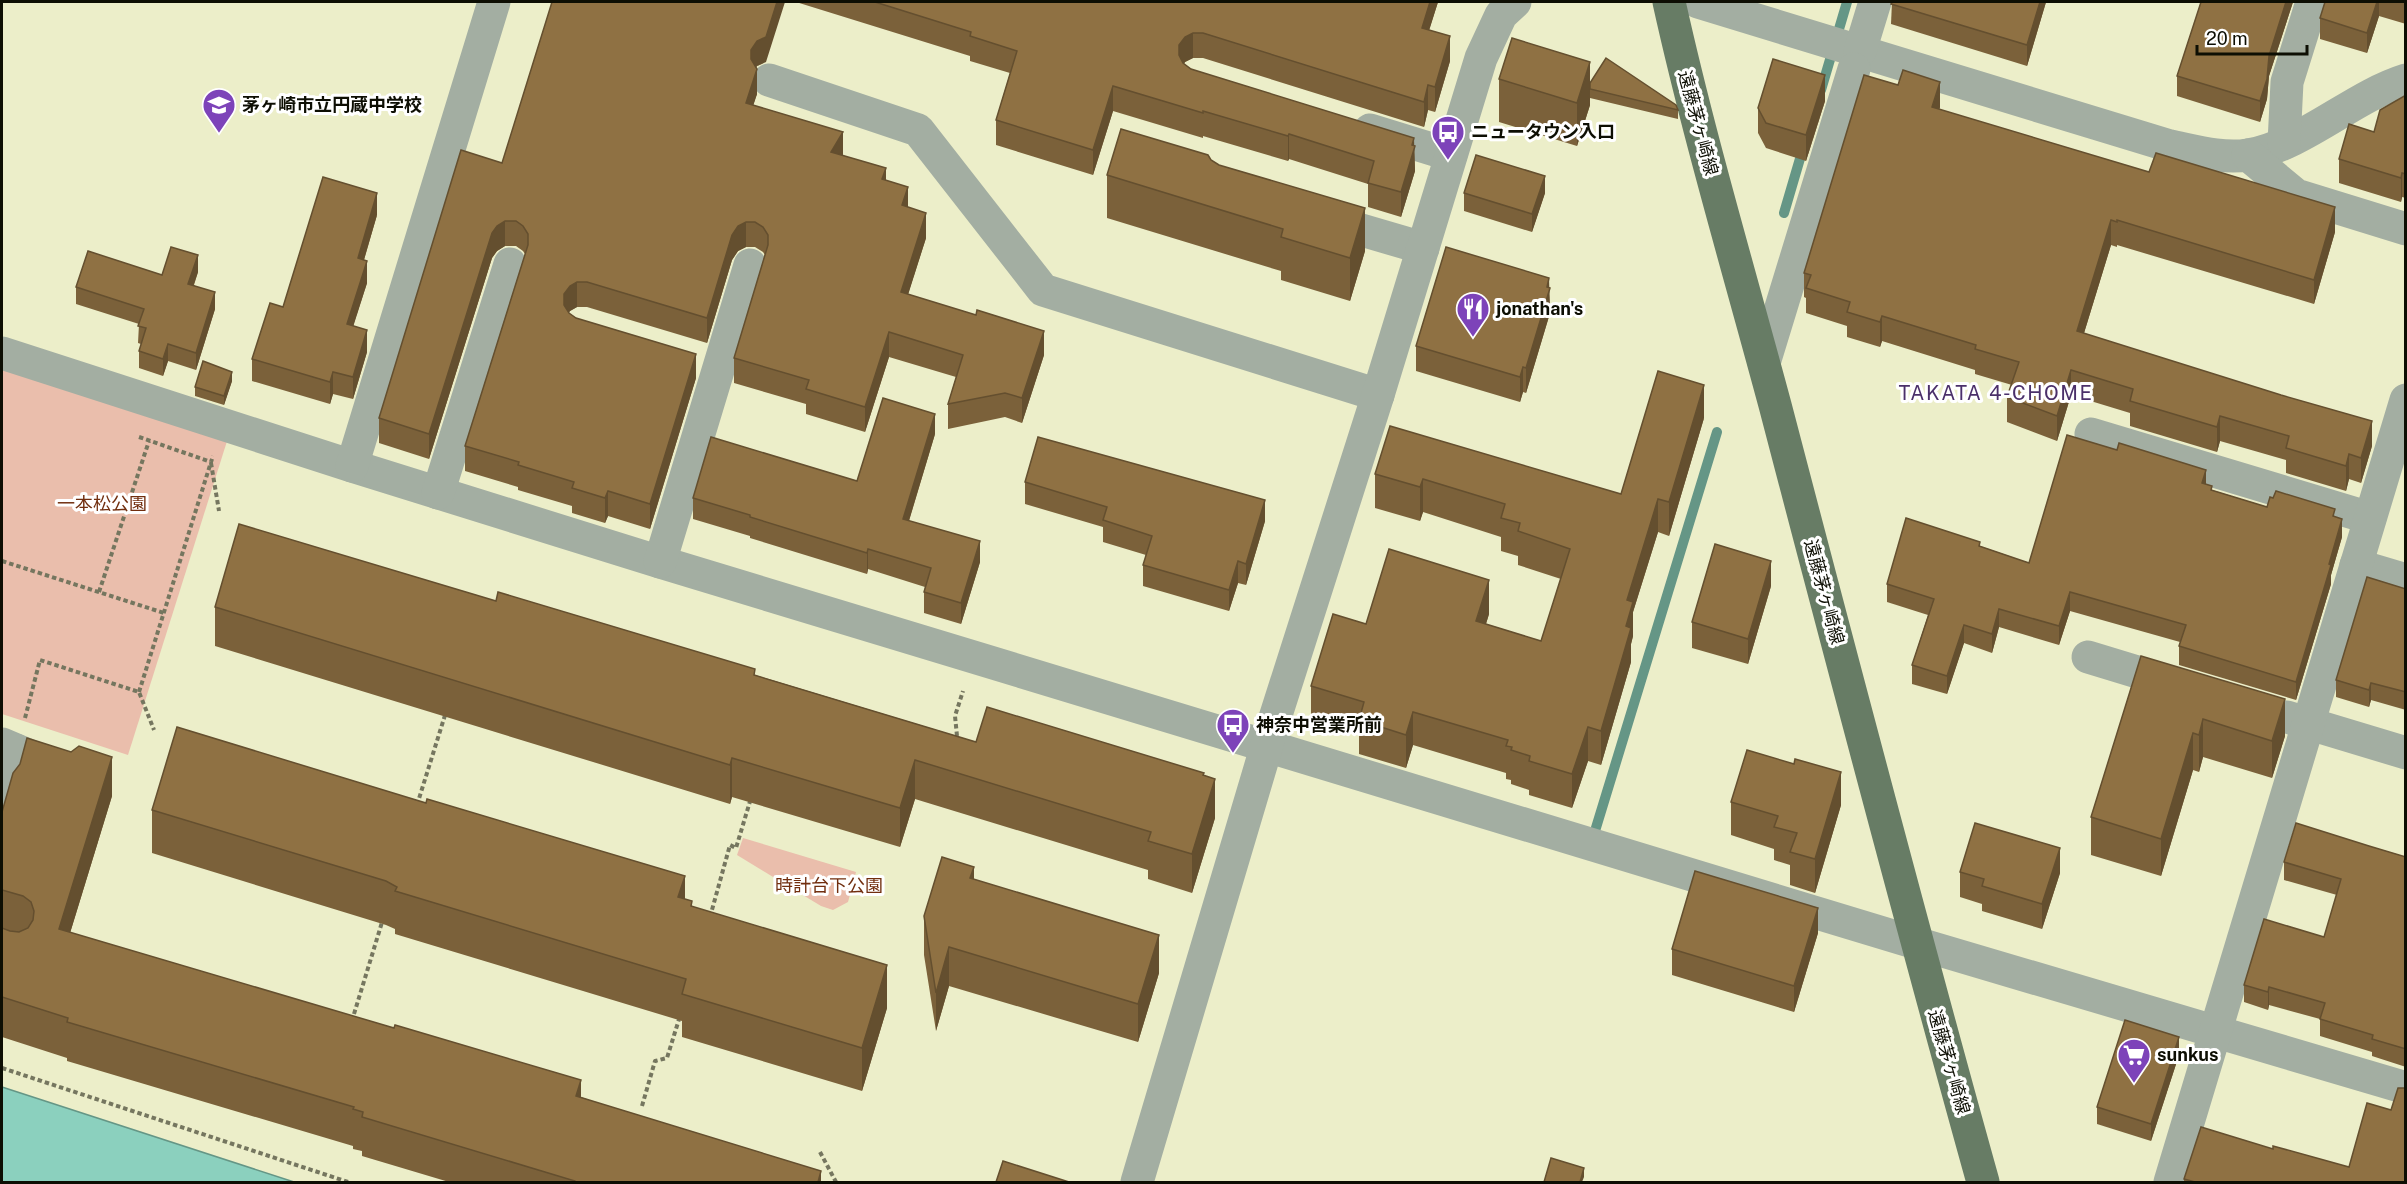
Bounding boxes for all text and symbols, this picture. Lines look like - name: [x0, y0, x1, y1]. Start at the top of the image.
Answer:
- scale bar: [2197, 18, 2306, 56]
- text: 20 m: [2206, 28, 2248, 49]
- street label: 遠藤茅ヶ崎線: [1674, 68, 1723, 178]
- school or university icon: 茅ヶ崎市立円蔵中学校: [201, 87, 237, 134]
- place label: 茅ヶ崎市立円蔵中学校: [242, 94, 422, 115]
- bus stop icon: ニュータウン入口: [1430, 114, 1466, 161]
- place label: ニュータウン入口: [1471, 121, 1615, 142]
- restaurant icon: jonathan's: [1455, 291, 1491, 338]
- place label: jonathan's: [1495, 298, 1583, 319]
- district label: TAKATA 4-CHOME: [1899, 381, 2093, 405]
- park label: 一本松公園: [57, 493, 147, 514]
- street label: 遠藤茅ヶ崎線: [1800, 537, 1849, 647]
- bus stop icon: 神奈中営業所前: [1215, 707, 1251, 754]
- place label: 神奈中営業所前: [1256, 714, 1382, 735]
- park label: 時計台下公園: [775, 875, 883, 896]
- street label: 遠藤茅ヶ崎線: [1925, 1007, 1974, 1117]
- supermarket icon: sunkus: [2116, 1037, 2152, 1084]
- place label: sunkus: [2157, 1044, 2218, 1065]

